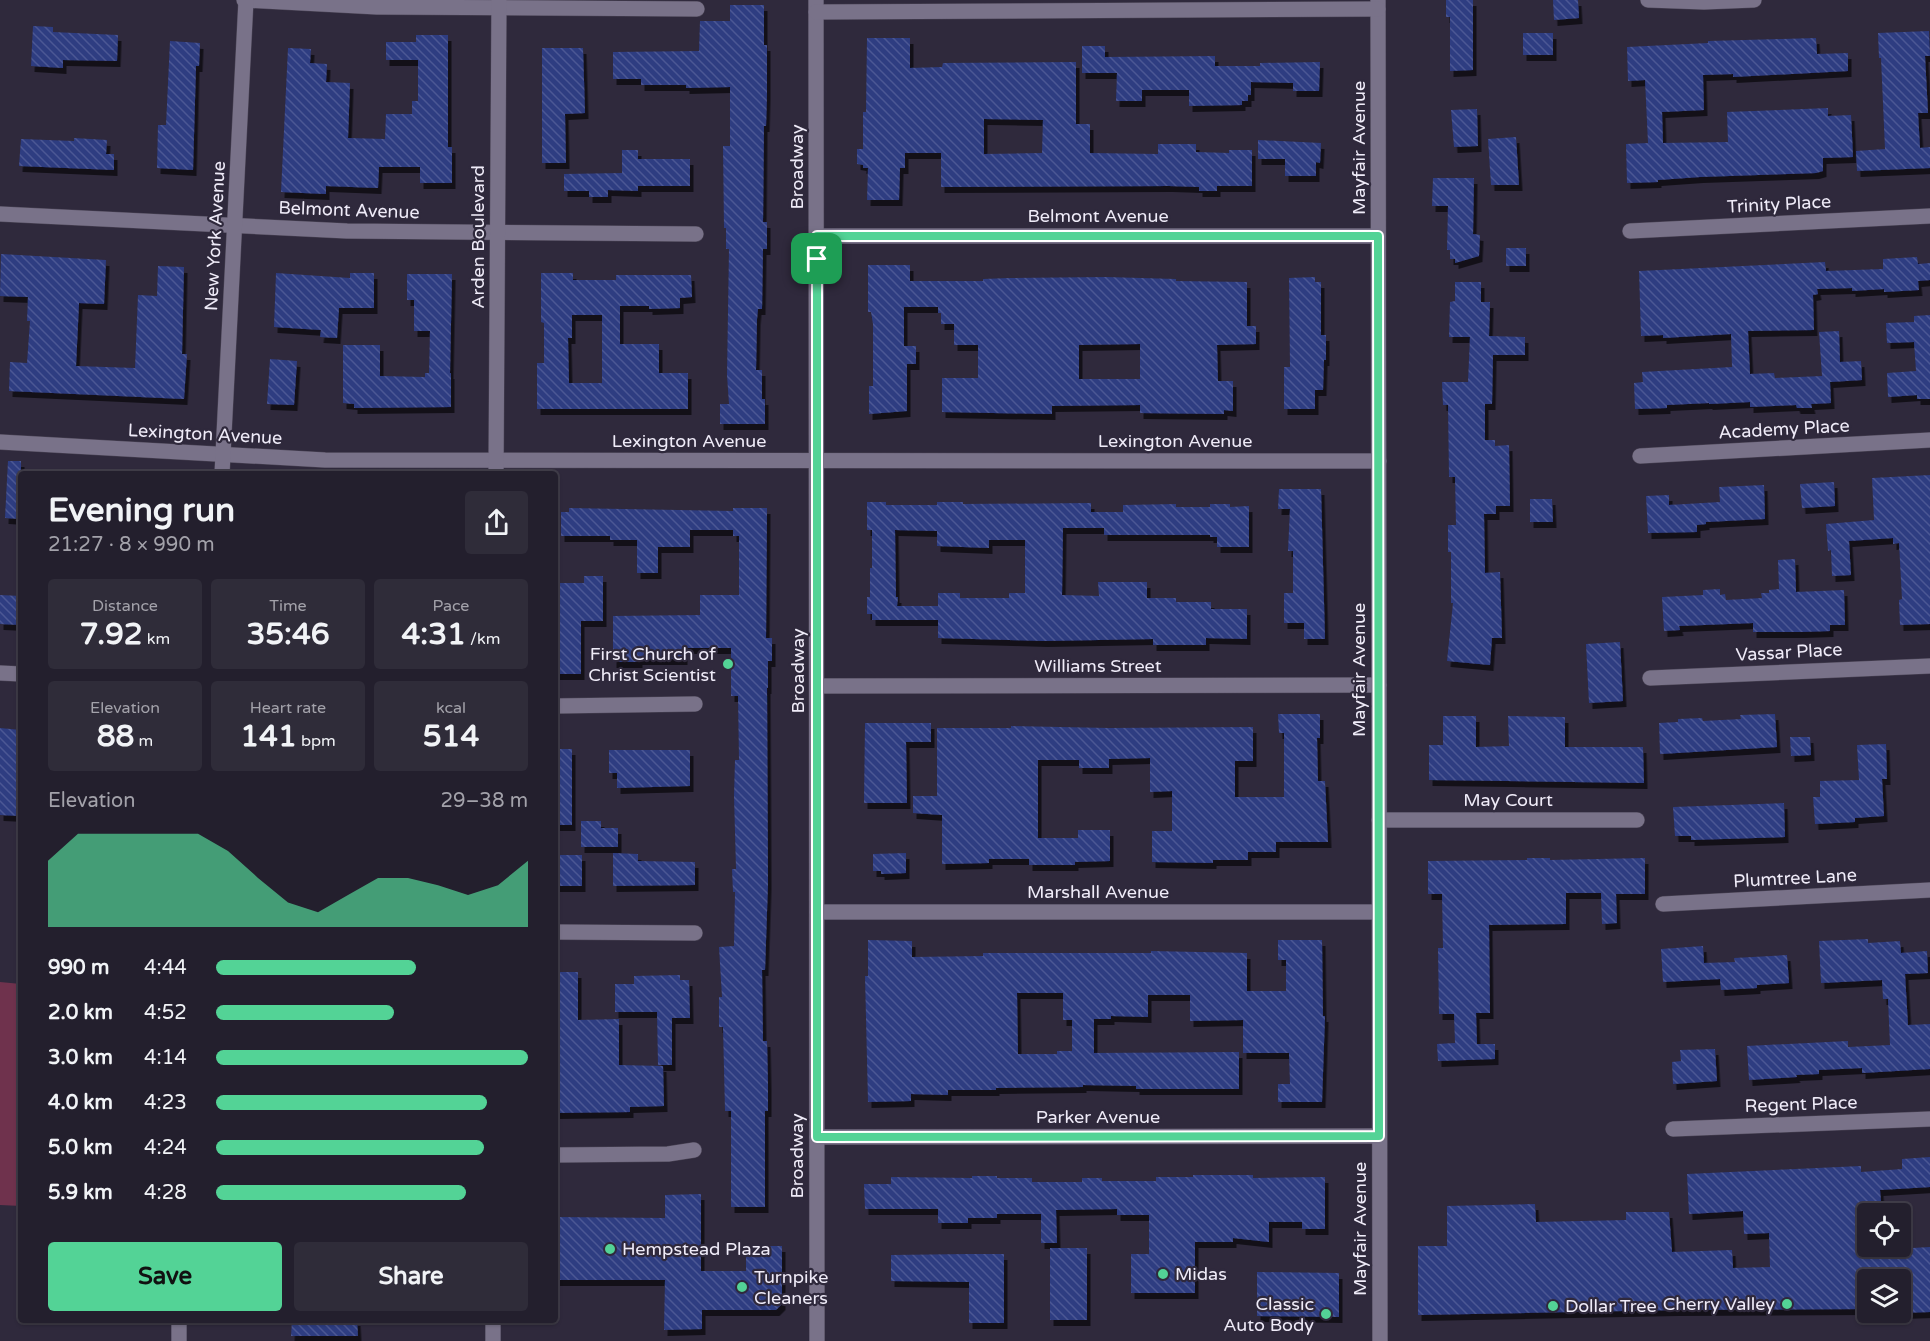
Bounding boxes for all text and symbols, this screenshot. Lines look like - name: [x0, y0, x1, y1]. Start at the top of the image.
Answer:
- street label: Mayfair Avenue: [1348, 81, 1370, 215]
- street label: Broadway: [786, 124, 808, 210]
- street label: New York Avenue: [200, 160, 230, 312]
- street label: Arden Boulevard: [467, 165, 489, 309]
- street label: Trinity Place: [1726, 190, 1832, 218]
- street label: Belmont Avenue: [278, 197, 420, 223]
- street label: Belmont Avenue: [1027, 205, 1169, 227]
- pin: [791, 233, 842, 284]
- icon: arrive: [800, 242, 833, 275]
- street label: Academy Place: [1718, 415, 1850, 443]
- street label: Lexington Avenue: [127, 419, 283, 449]
- street label: Lexington Avenue: [612, 430, 766, 452]
- street label: Lexington Avenue: [1098, 430, 1252, 452]
- text: Evening run: [48, 491, 235, 530]
- button: share: [465, 491, 528, 554]
- text: 21:27 · 8 × 990 m: [48, 533, 215, 557]
- text: Distance: [92, 596, 158, 616]
- text: Time: [269, 596, 307, 616]
- text: Pace: [433, 596, 469, 616]
- street label: Mayfair Avenue: [1348, 603, 1370, 737]
- text: 7.92: [80, 616, 143, 653]
- text: 35:46: [246, 616, 330, 653]
- text: 4:31: [402, 616, 466, 653]
- street label: Broadway: [787, 628, 809, 714]
- text: km: [143, 629, 170, 649]
- text: /km: [466, 629, 500, 649]
- street label: Vassar Place: [1735, 638, 1843, 666]
- place label: First Church of Christ Scientist: [588, 643, 716, 686]
- street label: Williams Street: [1034, 655, 1162, 677]
- marker: First Church of Christ Scientist: [721, 657, 735, 671]
- text: Elevation: [90, 698, 160, 718]
- text: Heart rate: [250, 698, 326, 718]
- text: kcal: [436, 698, 466, 718]
- text: 88: [97, 718, 134, 755]
- text: 141: [240, 718, 297, 755]
- text: 514: [423, 718, 479, 755]
- text: m: [134, 731, 153, 751]
- text: bpm: [297, 731, 336, 751]
- text: Elevation: [48, 789, 135, 813]
- text: 29–38 m: [441, 789, 528, 813]
- street label: May Court: [1463, 789, 1553, 811]
- street label: Plumtree Lane: [1733, 864, 1857, 892]
- street label: Marshall Avenue: [1027, 881, 1169, 903]
- text: 990 m: [48, 956, 109, 980]
- text: 4:44: [144, 956, 187, 980]
- text: 2.0 km: [48, 1001, 113, 1025]
- text: 4:52: [144, 1001, 187, 1025]
- text: 3.0 km: [48, 1046, 113, 1070]
- text: 4:14: [144, 1046, 187, 1070]
- text: 4.0 km: [48, 1091, 113, 1115]
- text: 4:23: [144, 1091, 187, 1115]
- street label: Regent Place: [1744, 1091, 1858, 1117]
- street label: Parker Avenue: [1036, 1106, 1160, 1128]
- street label: Broadway: [786, 1113, 808, 1199]
- text: 5.0 km: [48, 1136, 113, 1160]
- text: 4:24: [144, 1136, 187, 1160]
- street label: Mayfair Avenue: [1349, 1162, 1371, 1296]
- text: 5.9 km: [48, 1181, 113, 1205]
- text: 4:28: [144, 1181, 187, 1205]
- map controls: [1857, 1203, 1911, 1323]
- button: locate: [1857, 1203, 1911, 1257]
- place label: Hempstead Plaza: [622, 1238, 771, 1260]
- button: Save: [48, 1242, 282, 1311]
- button: Share: [294, 1242, 528, 1311]
- marker: Hempstead Plaza: [603, 1242, 617, 1256]
- place label: Midas: [1175, 1263, 1227, 1285]
- place label: Turnpike Cleaners: [754, 1266, 828, 1309]
- marker: Midas: [1156, 1267, 1170, 1281]
- button: layers: [1857, 1269, 1911, 1323]
- marker: Turnpike Cleaners: [735, 1280, 749, 1294]
- place label: Classic Auto Body: [1223, 1293, 1314, 1336]
- place label: Cherry Valley: [1663, 1293, 1775, 1315]
- place label: Dollar Tree: [1565, 1295, 1657, 1317]
- marker: Cherry Valley: [1780, 1297, 1794, 1311]
- marker: Dollar Tree: [1546, 1299, 1560, 1313]
- marker: Classic Auto Body: [1319, 1307, 1333, 1321]

